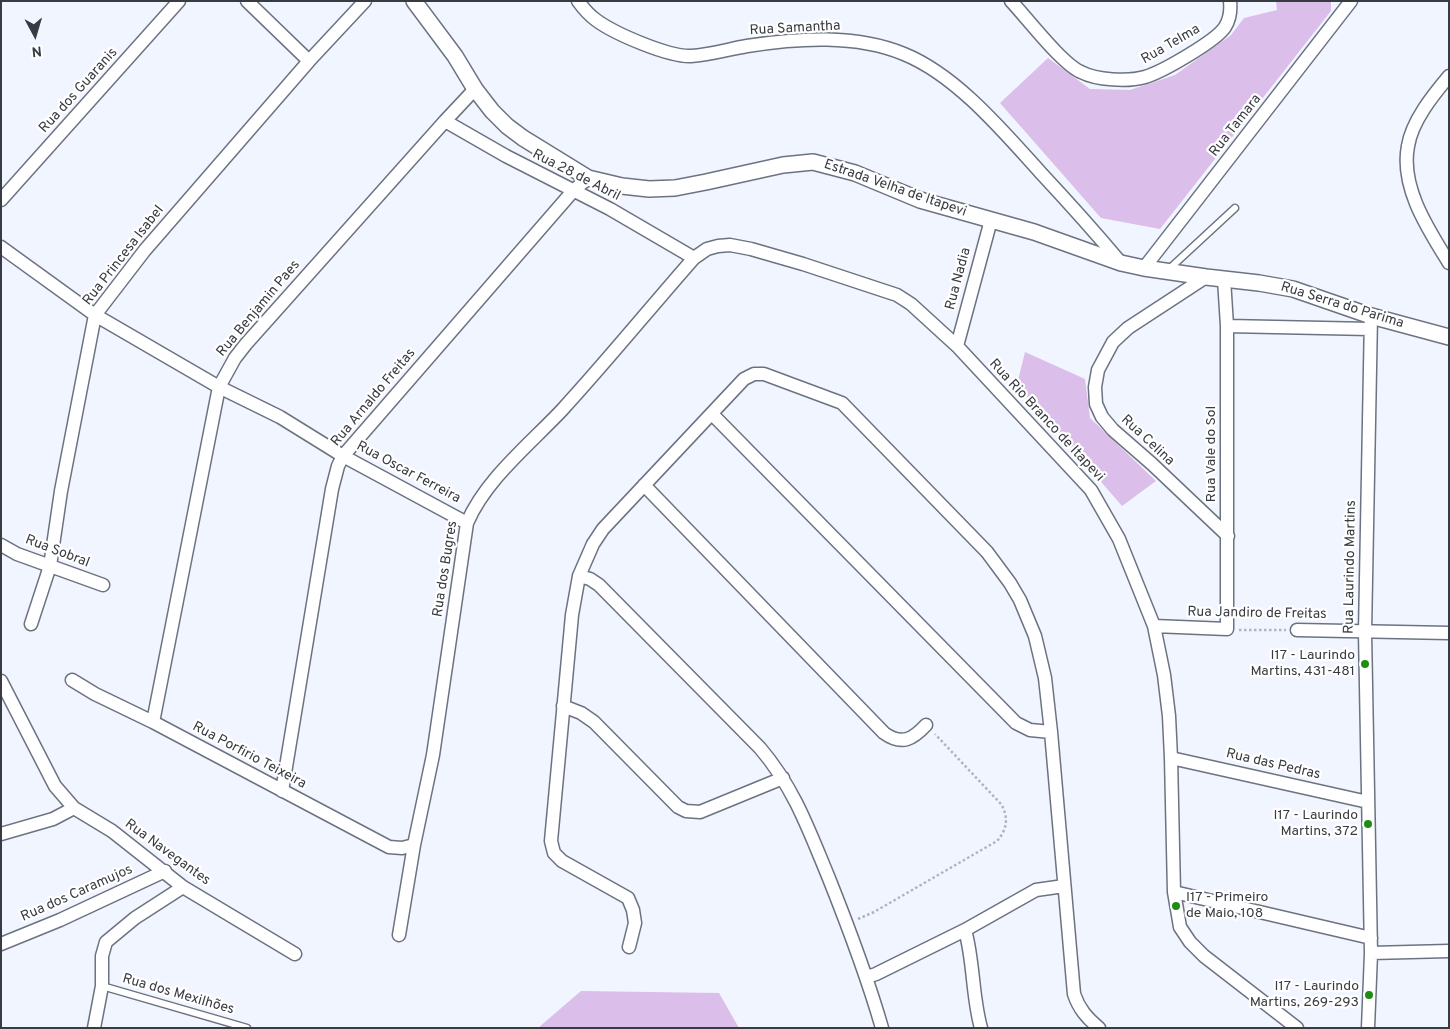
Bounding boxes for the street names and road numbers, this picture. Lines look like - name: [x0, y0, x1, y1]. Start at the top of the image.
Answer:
- street label: Rua Samantha: [749, 18, 841, 40]
- street label: Rua Telma: [1139, 21, 1203, 69]
- street label: Rua dos Guaranis: [36, 45, 122, 137]
- street label: Rua Tamara: [1206, 91, 1266, 161]
- street label: Rua 28 de Abril: [529, 147, 623, 205]
- street label: Estrada Velha de Itapevi: [822, 157, 968, 221]
- street label: Rua Princesa Isabel: [80, 203, 168, 309]
- street label: Rua Nadia: [943, 246, 975, 312]
- street label: Rua Benjamin Paes: [214, 257, 304, 361]
- street label: Rua Serra do Parima: [1278, 279, 1406, 333]
- street label: Rua Arnaldo Freitas: [328, 346, 420, 450]
- street label: Rua Rio Branco de Itapevi: [985, 356, 1107, 486]
- street label: Rua Vale do Sol: [1204, 406, 1220, 502]
- street label: Rua Celina: [1117, 412, 1177, 470]
- street label: Rua Oscar Ferreira: [353, 438, 463, 508]
- street label: Rua Laurindo Martins: [1341, 500, 1361, 634]
- street label: Rua dos Bugres: [430, 520, 462, 618]
- street label: Rua Sobral: [22, 532, 92, 572]
- street label: Rua Jandiro de Freitas: [1187, 604, 1327, 624]
- street label: Rua Porfirio Teixeira: [189, 719, 309, 793]
- street label: Rua das Pedras: [1224, 746, 1322, 784]
- street label: Rua Navegantes: [121, 816, 213, 890]
- street label: Rua dos Caramujos: [19, 862, 135, 926]
- street label: Rua dos Mexilhões: [120, 971, 236, 1019]

